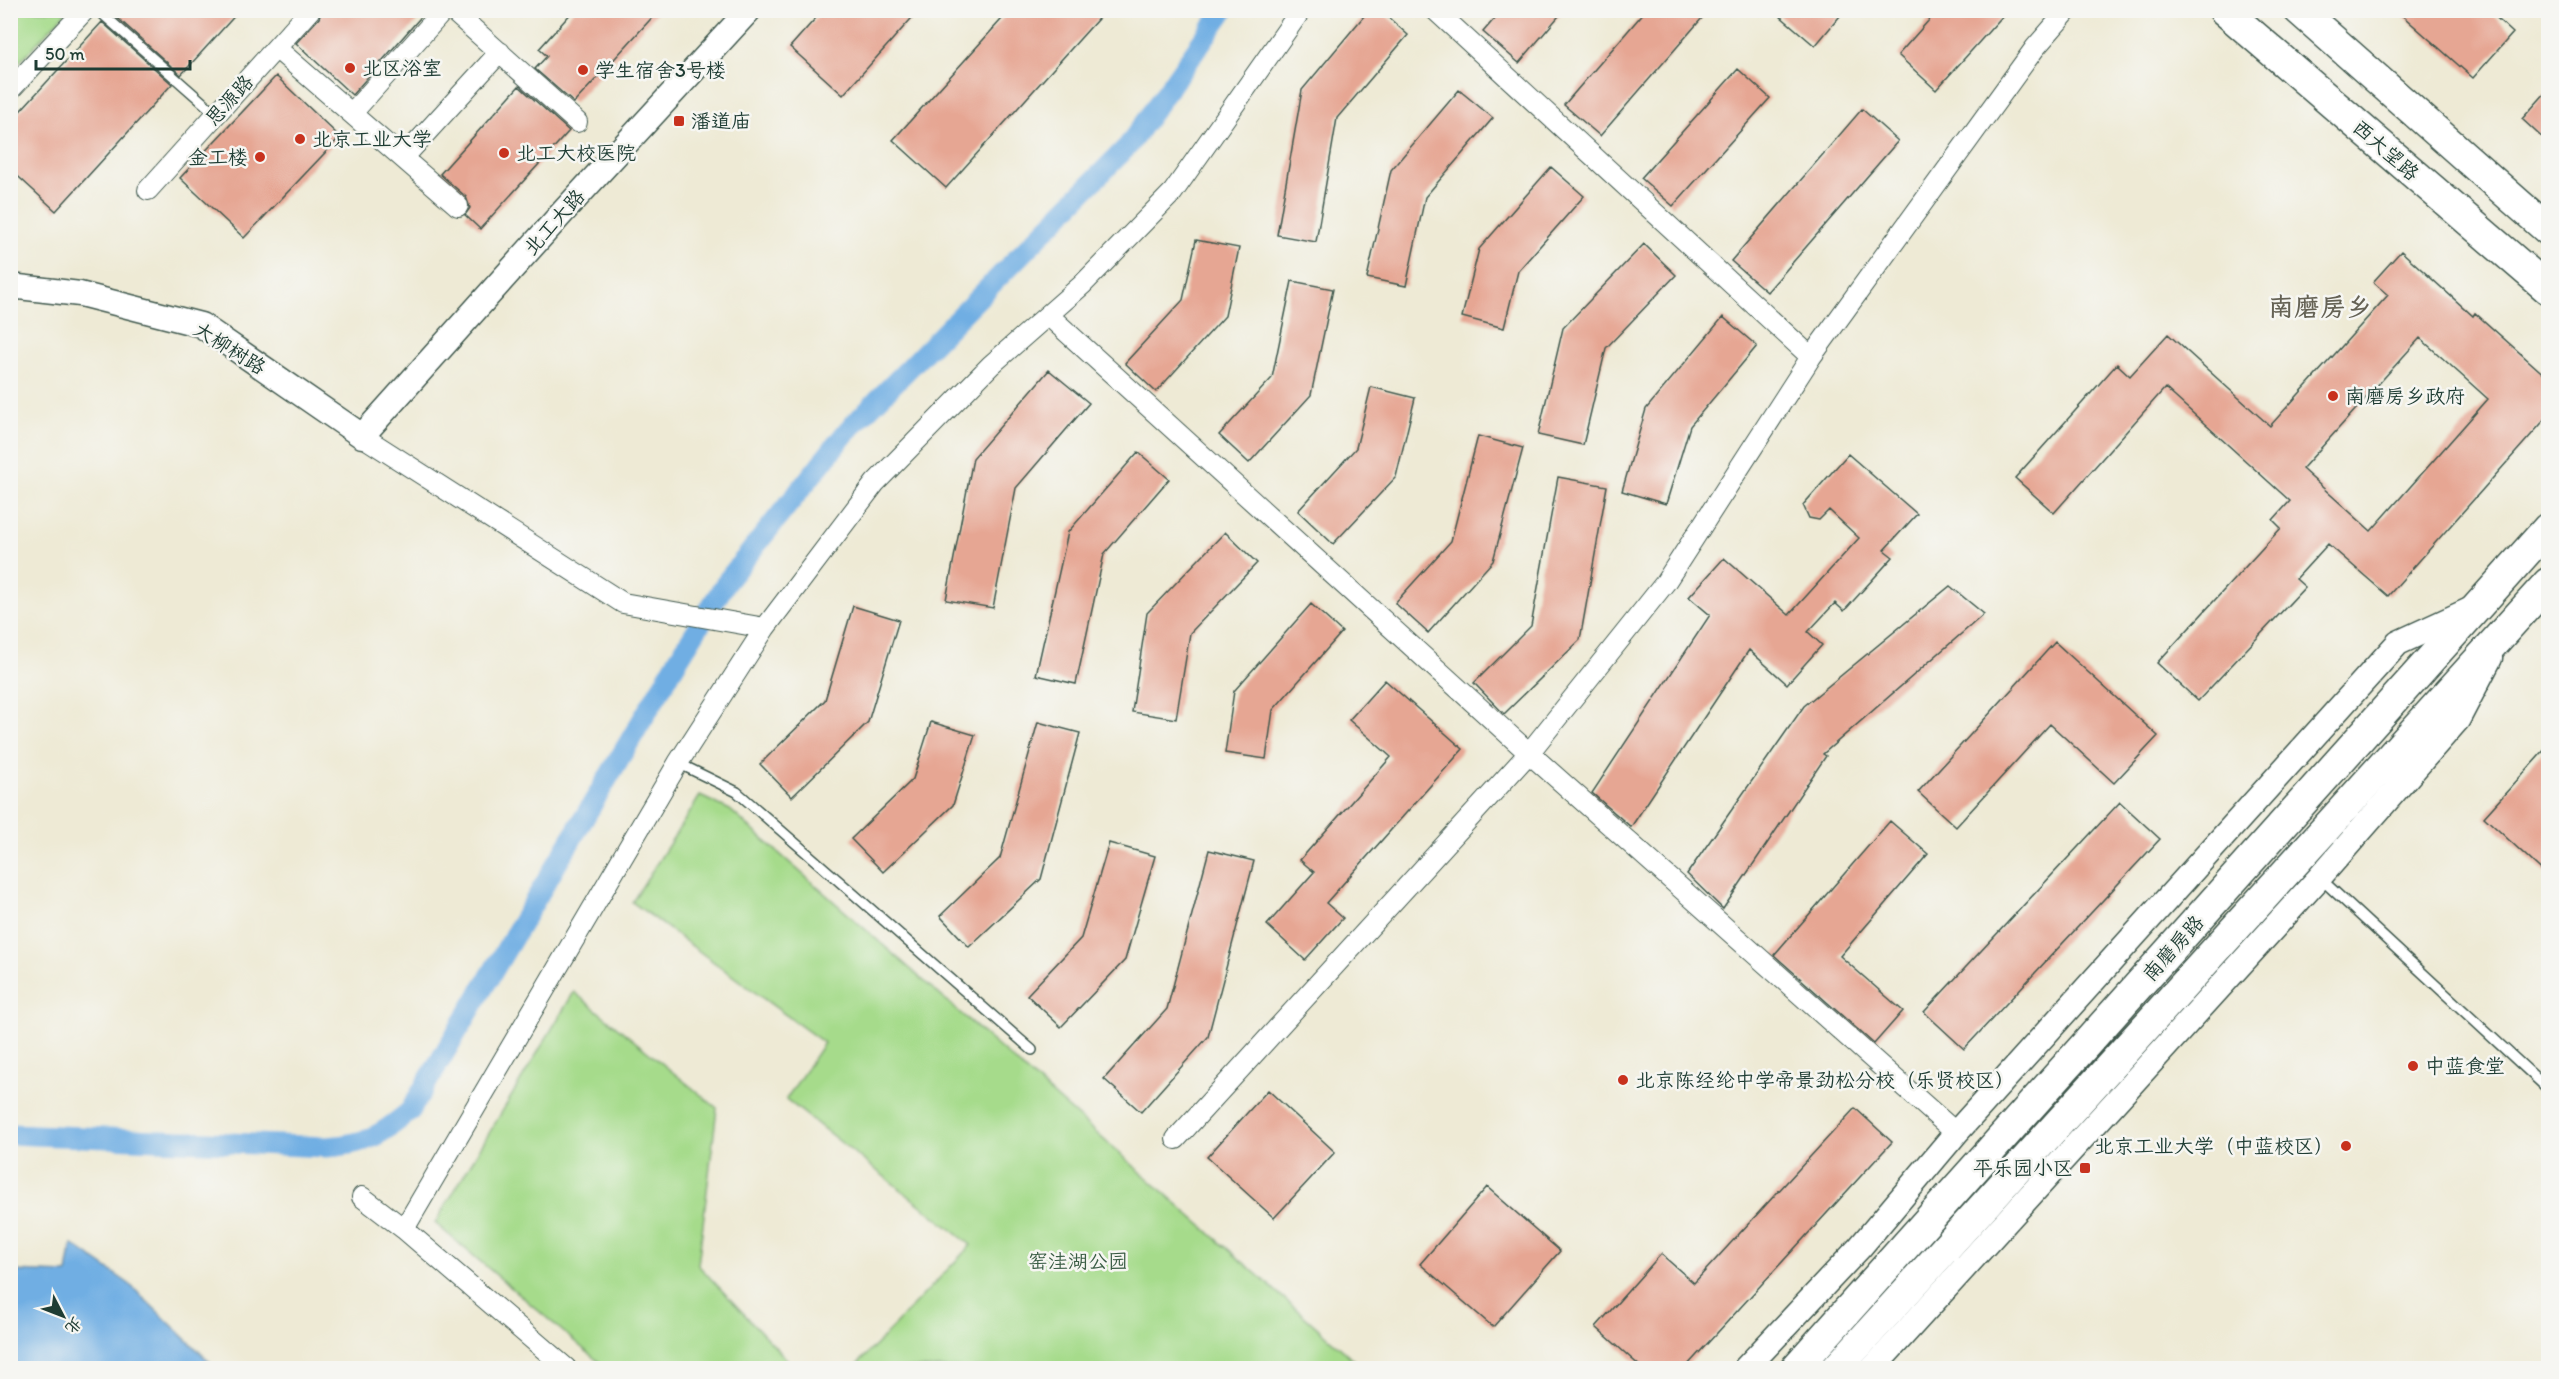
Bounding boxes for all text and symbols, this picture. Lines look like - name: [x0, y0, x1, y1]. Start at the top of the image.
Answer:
- scale bar: [36, 33, 190, 71]
- text: 50 m: [45, 43, 85, 65]
- place label: 北区浴室: [362, 56, 442, 80]
- place label: 学生宿舍3号楼: [595, 58, 726, 82]
- marker: 北区浴室: [343, 61, 357, 75]
- marker: 学生宿舍3号楼: [576, 63, 590, 77]
- street label: 思源路: [200, 69, 259, 130]
- place label: 潘道庙: [691, 109, 751, 133]
- marker: 潘道庙: [672, 114, 686, 128]
- street label: 西大望路: [2348, 115, 2425, 186]
- place label: 北京工业大学: [312, 127, 432, 151]
- marker: 北京工业大学: [293, 132, 307, 146]
- place label: 北工大校医院: [516, 141, 636, 165]
- place label: 金工楼: [188, 145, 248, 169]
- marker: 北工大校医院: [497, 146, 511, 160]
- marker: 金工楼: [253, 150, 267, 164]
- street label: 北工大路: [518, 184, 590, 260]
- district label: 南磨房乡: [2268, 291, 2372, 323]
- street label: 大柳树路: [190, 317, 271, 380]
- place label: 南磨房乡政府: [2345, 384, 2465, 408]
- marker: 南磨房乡政府: [2326, 389, 2340, 403]
- street label: 南磨房路: [2137, 910, 2209, 986]
- place label: 中蓝食堂: [2425, 1054, 2505, 1078]
- marker: 中蓝食堂: [2406, 1059, 2420, 1073]
- place label: 北京陈经纶中学帝景劲松分校（乐贤校区）: [1635, 1068, 2015, 1092]
- marker: 北京陈经纶中学帝景劲松分校（乐贤校区）: [1616, 1073, 1630, 1087]
- place label: 北京工业大学（中蓝校区）: [2094, 1134, 2334, 1158]
- marker: 北京工业大学（中蓝校区）: [2339, 1139, 2353, 1153]
- place label: 平乐园小区: [1973, 1156, 2073, 1180]
- marker: 平乐园小区: [2078, 1161, 2092, 1175]
- park label: 窑洼湖公园: [1028, 1249, 1128, 1273]
- north arrow: [33, 1286, 93, 1346]
- text: 北: [61, 1313, 86, 1338]

